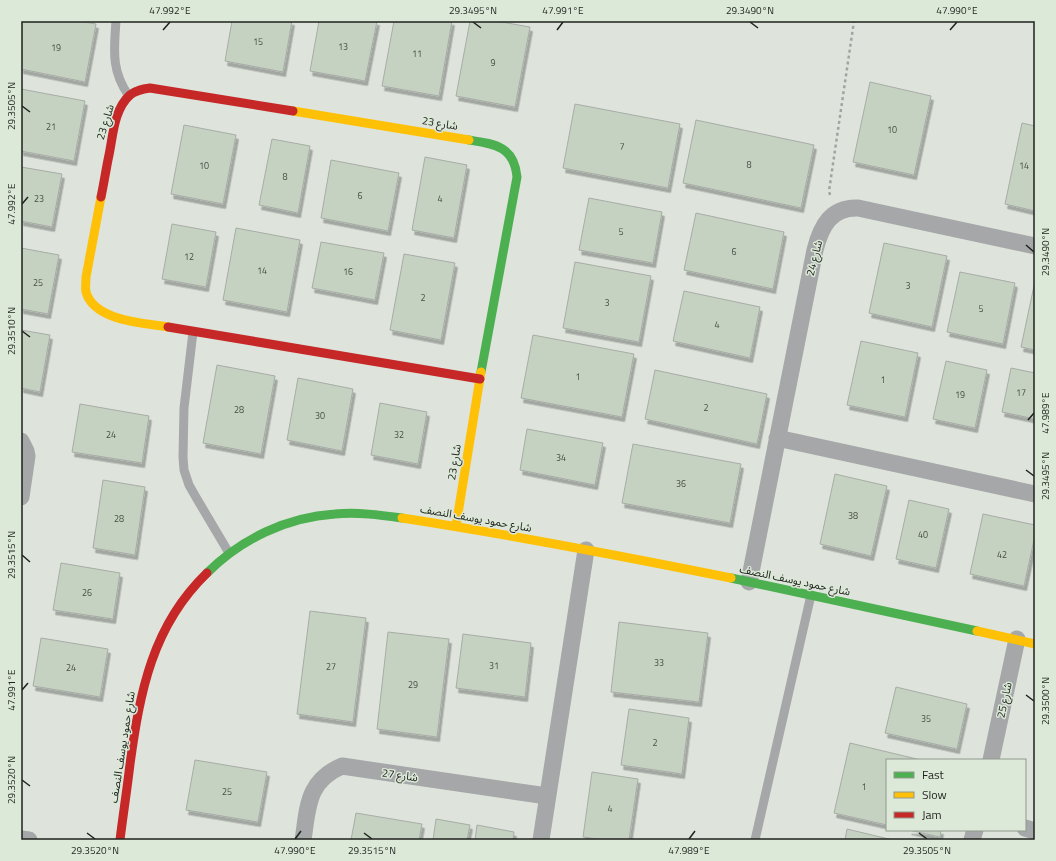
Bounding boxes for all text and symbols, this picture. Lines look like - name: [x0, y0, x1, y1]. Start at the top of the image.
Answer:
- text: 47.992°E: [149, 3, 191, 18]
- text: 29.3495°N: [449, 3, 497, 18]
- text: 47.991°E: [542, 3, 584, 18]
- text: 29.3490°N: [726, 3, 774, 18]
- text: 47.990°E: [936, 3, 978, 18]
- house number: 15: [253, 35, 263, 48]
- house number: 13: [338, 40, 348, 53]
- house number: 19: [51, 41, 61, 54]
- house number: 11: [412, 47, 422, 60]
- house number: 9: [490, 56, 496, 69]
- text: 29.3505°N: [4, 82, 19, 130]
- street label: شارع 23: [92, 102, 118, 142]
- street label: شارع 23: [421, 112, 459, 134]
- house number: 21: [46, 120, 56, 133]
- house number: 10: [887, 123, 897, 136]
- house number: 7: [619, 140, 625, 153]
- house number: 8: [746, 158, 752, 171]
- house number: 10: [199, 159, 209, 172]
- house number: 14: [1019, 159, 1029, 172]
- house number: 8: [282, 170, 288, 183]
- text: 47.992°E: [4, 183, 19, 225]
- house number: 6: [357, 189, 363, 202]
- house number: 23: [34, 192, 44, 205]
- house number: 4: [437, 192, 443, 205]
- house number: 5: [618, 225, 624, 238]
- text: 29.3490°N: [1038, 228, 1053, 276]
- street label: شارع 24: [802, 238, 826, 277]
- house number: 6: [731, 245, 737, 258]
- house number: 12: [184, 250, 194, 263]
- house number: 14: [257, 264, 267, 277]
- house number: 16: [343, 265, 353, 278]
- house number: 25: [33, 276, 43, 289]
- house number: 3: [905, 279, 911, 292]
- house number: 2: [420, 291, 426, 304]
- house number: 3: [604, 296, 610, 309]
- house number: 5: [978, 302, 984, 315]
- text: 29.3510°N: [4, 307, 19, 355]
- house number: 4: [714, 318, 720, 331]
- house number: 1: [575, 370, 581, 383]
- house number: 1: [880, 373, 886, 386]
- house number: 17: [1016, 386, 1026, 399]
- house number: 19: [955, 388, 965, 401]
- text: 47.989°E: [1038, 392, 1053, 434]
- house number: 2: [703, 401, 709, 414]
- house number: 28: [234, 403, 244, 416]
- house number: 30: [315, 409, 325, 422]
- house number: 24: [106, 428, 116, 441]
- house number: 32: [394, 428, 404, 441]
- street label: شارع 23: [443, 443, 465, 481]
- house number: 34: [556, 451, 566, 464]
- text: 29.3495°N: [1038, 452, 1053, 500]
- house number: 36: [676, 477, 686, 490]
- street label: شارع حمود يوسف النصف: [419, 500, 533, 536]
- house number: 38: [848, 509, 858, 522]
- house number: 28: [114, 512, 124, 525]
- house number: 40: [918, 528, 928, 541]
- text: 29.3515°N: [4, 531, 19, 579]
- house number: 42: [997, 548, 1007, 561]
- street label: شارع حمود يوسف النصف: [738, 560, 852, 600]
- house number: 26: [82, 586, 92, 599]
- house number: 33: [654, 656, 664, 669]
- house number: 31: [489, 659, 499, 672]
- house number: 27: [326, 660, 336, 673]
- house number: 24: [66, 661, 76, 674]
- text: 47.991°E: [4, 669, 19, 711]
- text: 29.3500°N: [1038, 677, 1053, 725]
- house number: 29: [408, 678, 418, 691]
- street label: شارع 25: [992, 680, 1016, 719]
- street label: شارع حمود يوسف النصف: [105, 690, 139, 804]
- house number: 35: [921, 712, 931, 725]
- house number: 2: [652, 736, 658, 749]
- text: 29.3520°N: [4, 756, 19, 804]
- legend: [886, 759, 1026, 831]
- street label: شارع 27: [381, 765, 419, 785]
- text: Fast: [922, 765, 945, 784]
- house number: 1: [861, 780, 867, 793]
- house number: 25: [222, 785, 232, 798]
- text: Slow: [922, 785, 947, 804]
- house number: 4: [607, 802, 613, 815]
- text: Jam: [922, 805, 942, 824]
- text: 29.3520°N: [71, 843, 119, 858]
- text: 47.990°E: [274, 843, 316, 858]
- text: 29.3515°N: [348, 843, 396, 858]
- text: 47.989°E: [668, 843, 710, 858]
- text: 29.3505°N: [903, 843, 951, 858]

